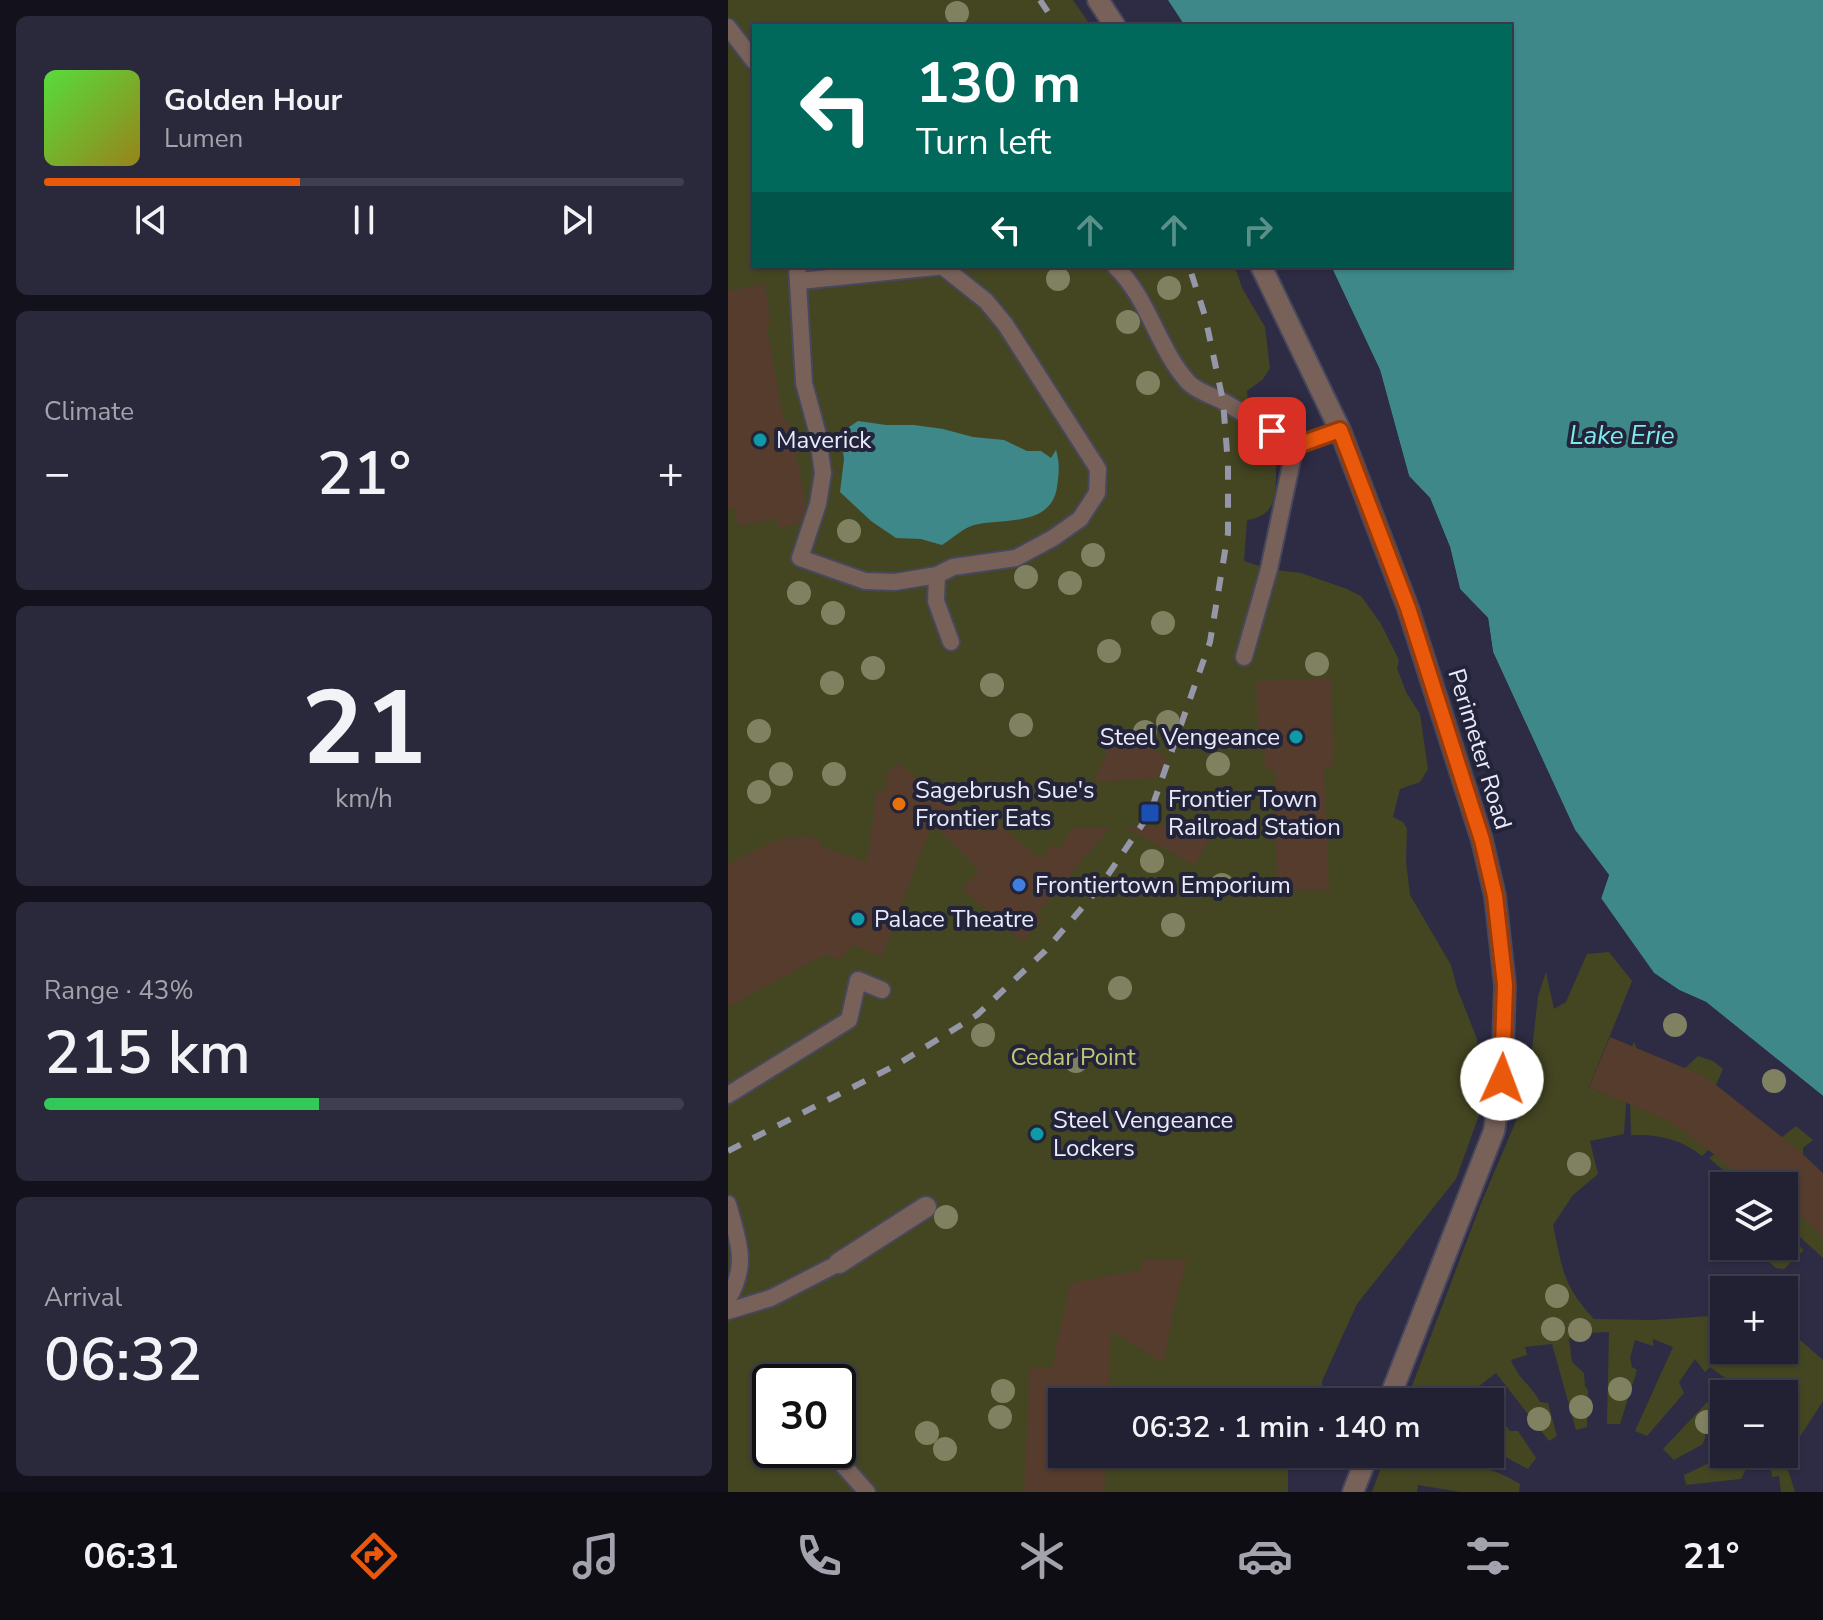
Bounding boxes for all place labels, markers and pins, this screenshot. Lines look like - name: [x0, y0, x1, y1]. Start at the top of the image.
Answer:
- pin: [1238, 397, 1306, 465]
- place label: Maverick: [776, 424, 872, 456]
- marker: Maverick: [751, 431, 769, 449]
- place label: Steel Vengeance: [1100, 721, 1280, 753]
- marker: Steel Vengeance: [1287, 728, 1305, 746]
- place label: Sagebrush Sue's Frontier Eats: [915, 774, 1095, 834]
- place label: Frontier Town Railroad Station: [1168, 783, 1341, 843]
- marker: Sagebrush Sue's Frontier Eats: [890, 795, 908, 813]
- marker: Frontier Town Railroad Station: [1139, 802, 1161, 824]
- place label: Frontiertown Emporium: [1035, 869, 1291, 901]
- marker: Frontiertown Emporium: [1010, 876, 1028, 894]
- place label: Palace Theatre: [874, 903, 1034, 935]
- marker: Palace Theatre: [849, 910, 867, 928]
- place label: Steel Vengeance Lockers: [1053, 1104, 1233, 1164]
- marker: Steel Vengeance Lockers: [1028, 1125, 1046, 1143]

